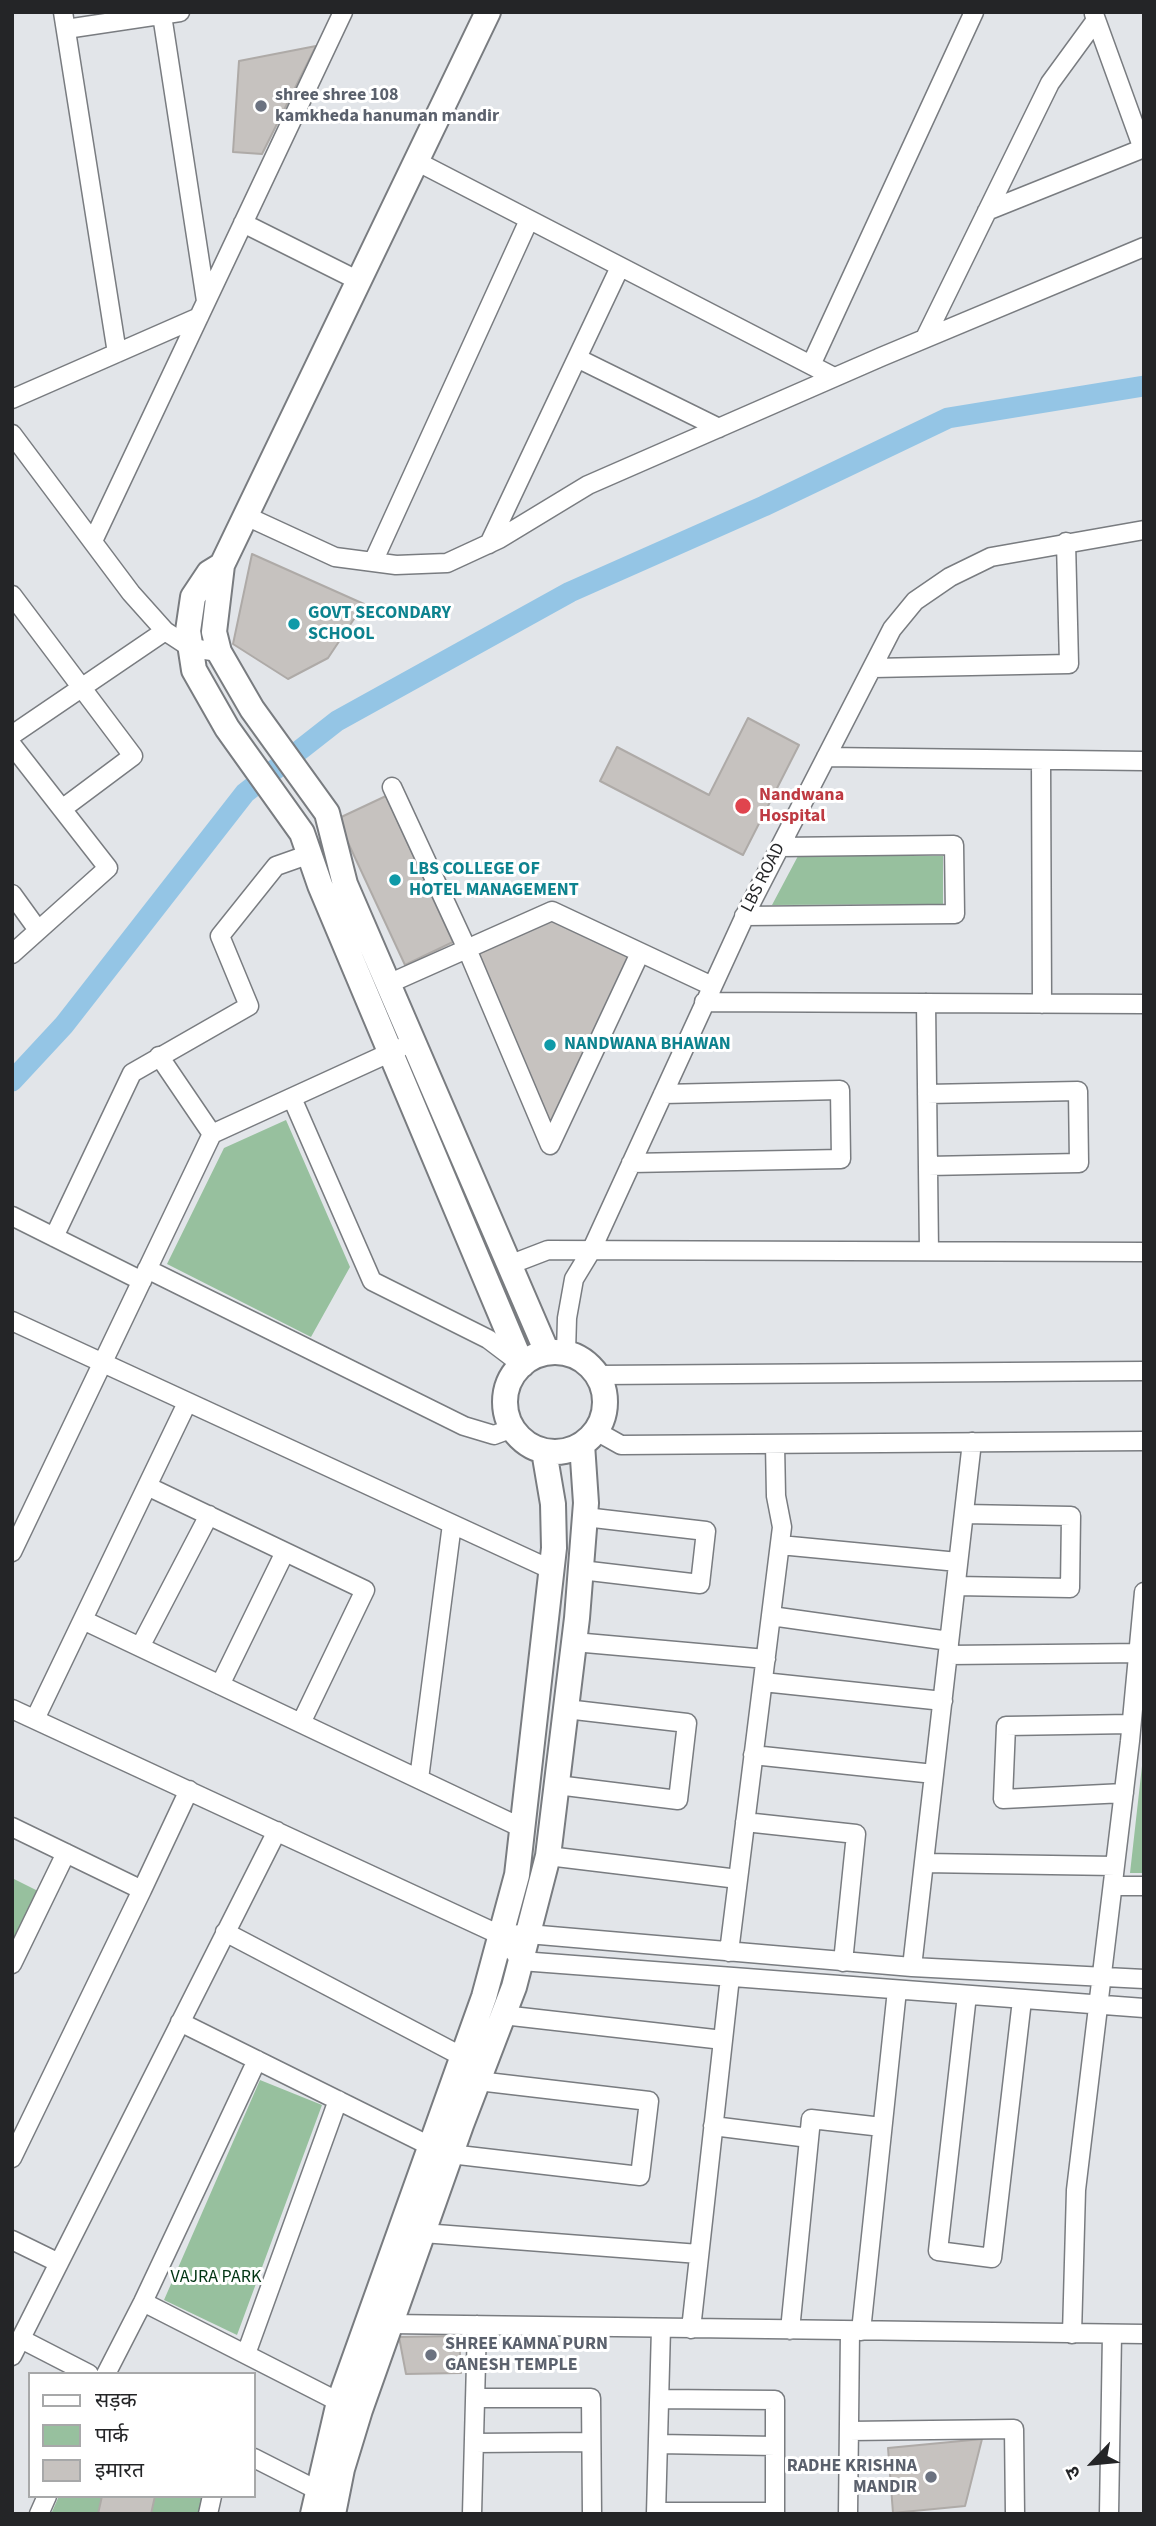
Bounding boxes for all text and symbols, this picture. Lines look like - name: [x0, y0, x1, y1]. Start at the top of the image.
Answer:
- place label: shree shree 108 kamkheda hanuman mandir: [275, 85, 499, 128]
- marker: shree shree 108 kamkheda hanuman mandir: [253, 98, 269, 114]
- place label: GOVT SECONDARY SCHOOL: [308, 603, 451, 646]
- marker: GOVT SECONDARY SCHOOL: [286, 616, 302, 632]
- place label: Nandwana Hospital: [759, 785, 844, 828]
- marker: Nandwana Hospital: [733, 796, 753, 816]
- street label: LBS ROAD: [737, 840, 791, 916]
- place label: LBS COLLEGE OF HOTEL MANAGEMENT: [409, 859, 579, 902]
- marker: LBS COLLEGE OF HOTEL MANAGEMENT: [387, 872, 403, 888]
- place label: NANDWANA BHAWAN: [564, 1034, 731, 1056]
- marker: NANDWANA BHAWAN: [542, 1037, 558, 1053]
- park label: VAJRA PARK: [171, 2267, 261, 2289]
- place label: SHREE KAMNA PURN GANESH TEMPLE: [445, 2334, 608, 2376]
- marker: SHREE KAMNA PURN GANESH TEMPLE: [423, 2347, 439, 2363]
- legend: [28, 2372, 256, 2498]
- text: सड़क: [95, 2385, 137, 2415]
- text: पार्क: [95, 2420, 129, 2450]
- north arrow: [1058, 2428, 1128, 2498]
- text: इमारत: [95, 2455, 144, 2485]
- place label: RADHE KRISHNA MANDIR: [787, 2456, 917, 2498]
- text: उ: [1059, 2462, 1088, 2483]
- marker: RADHE KRISHNA MANDIR: [923, 2469, 939, 2485]

